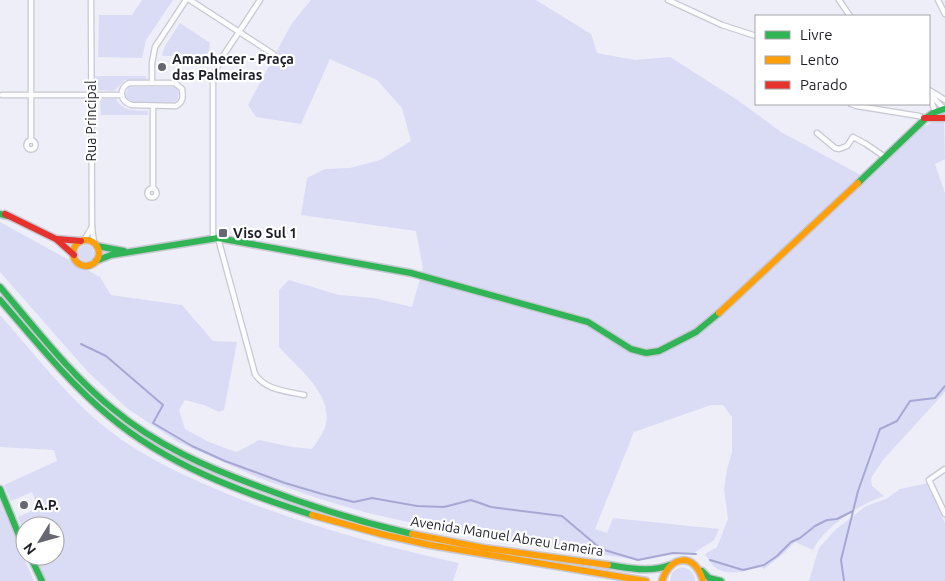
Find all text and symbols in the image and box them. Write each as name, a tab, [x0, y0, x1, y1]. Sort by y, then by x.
legend	[755, 15, 930, 105]
text: Livre	[800, 26, 833, 43]
place label: Amanhecer - Praça das Palmeiras	[172, 51, 294, 83]
text: Lento	[800, 51, 839, 68]
marker: Amanhecer - Praça das Palmeiras	[156, 61, 168, 73]
text: Parado	[800, 76, 847, 93]
street label: Rua Principal	[83, 80, 99, 162]
place label: Viso Sul 1	[233, 225, 297, 241]
marker: Viso Sul 1	[217, 227, 229, 239]
place label: A.P.	[34, 497, 59, 513]
marker: A.P.	[18, 499, 30, 511]
street label: Avenida Manuel Abreu Lameira	[409, 513, 605, 559]
north arrow	[15, 516, 65, 566]
text: N	[20, 540, 39, 558]

